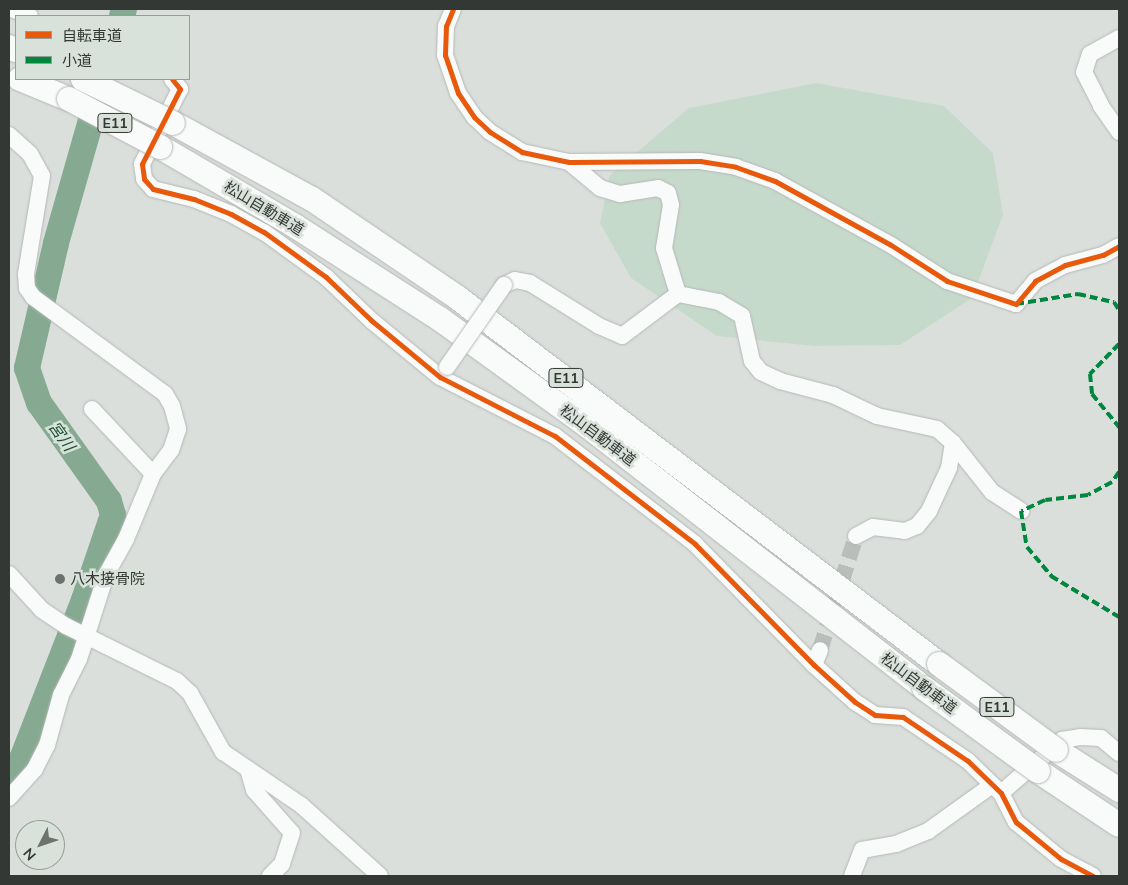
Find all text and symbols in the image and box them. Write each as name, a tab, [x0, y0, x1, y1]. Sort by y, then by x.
legend	[15, 15, 190, 80]
text: 自転車道	[62, 26, 122, 45]
text: 小道	[62, 51, 92, 70]
road number: E11	[96, 112, 134, 134]
street label: 松山自動車道	[221, 177, 307, 239]
road number: E11	[547, 366, 585, 389]
street label: 松山自動車道	[557, 401, 639, 469]
water label: 宮川	[45, 417, 79, 455]
place label: 八木接骨院	[70, 570, 145, 588]
marker: 八木接骨院	[54, 573, 66, 585]
street label: 松山自動車道	[878, 649, 960, 717]
road number: E11	[978, 696, 1016, 719]
north arrow	[15, 820, 65, 870]
text: N	[19, 844, 40, 864]

